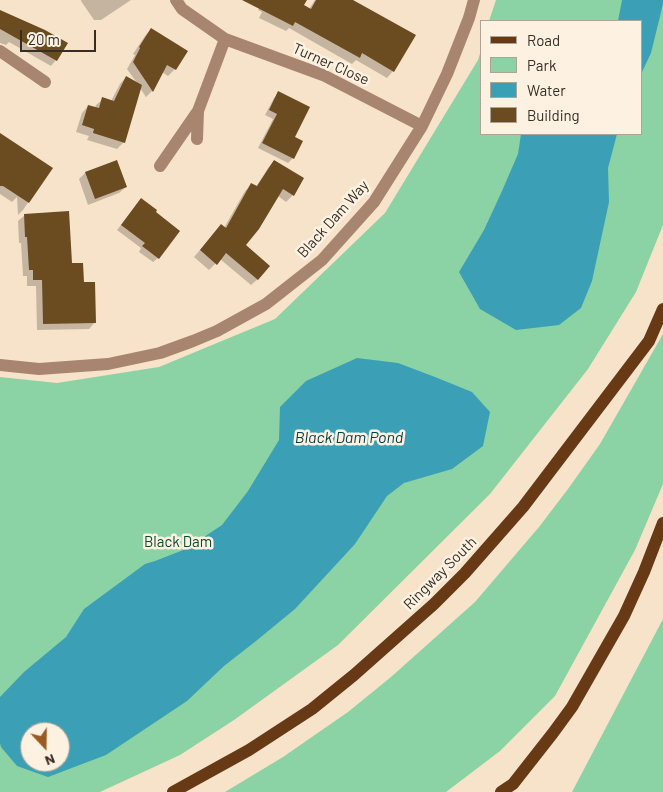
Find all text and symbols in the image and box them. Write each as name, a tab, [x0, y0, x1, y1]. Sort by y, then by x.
scale bar	[22, 20, 99, 52]
legend	[480, 20, 643, 135]
text: 20 m	[28, 30, 60, 48]
text: Road	[527, 31, 560, 49]
street label: Turner Close	[290, 39, 372, 89]
text: Park	[527, 56, 556, 74]
text: Water	[527, 81, 566, 99]
text: Building	[527, 106, 580, 124]
street label: Black Dam Way	[294, 177, 372, 261]
water label: Black Dam Pond	[295, 428, 403, 448]
park label: Black Dam	[144, 533, 212, 551]
street label: Ringway South	[400, 533, 480, 613]
north arrow	[20, 722, 70, 772]
text: N	[43, 751, 58, 770]

